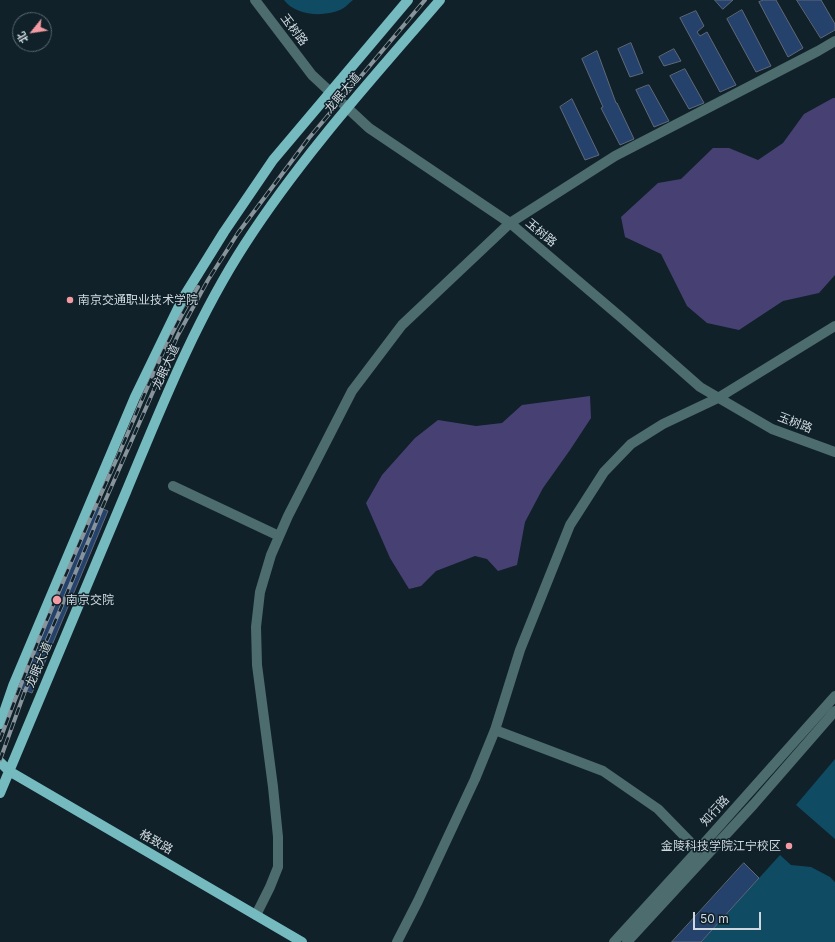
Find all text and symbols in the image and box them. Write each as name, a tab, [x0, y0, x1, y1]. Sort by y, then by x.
street label: 玉树路	[277, 11, 311, 49]
north arrow	[12, 12, 52, 52]
text: 北	[14, 29, 31, 46]
street label: 龙眠大道	[322, 70, 364, 116]
street label: 玉树路	[523, 216, 559, 250]
place label: 南京交通职业技术学院	[78, 293, 198, 307]
marker: 南京交通职业技术学院	[65, 295, 75, 305]
street label: 龙眠大道	[149, 342, 183, 392]
street label: 玉树路	[776, 410, 814, 436]
place label: 南京交院	[66, 593, 114, 607]
marker: 南京交院	[51, 594, 63, 606]
street label: 龙眠大道	[23, 640, 55, 690]
street label: 知行路	[698, 793, 732, 829]
street label: 格致路	[137, 827, 175, 857]
place label: 金陵科技学院江宁校区	[661, 839, 781, 853]
marker: 金陵科技学院江宁校区	[784, 841, 794, 851]
scale bar	[695, 904, 763, 930]
text: 50 m	[700, 911, 729, 926]

